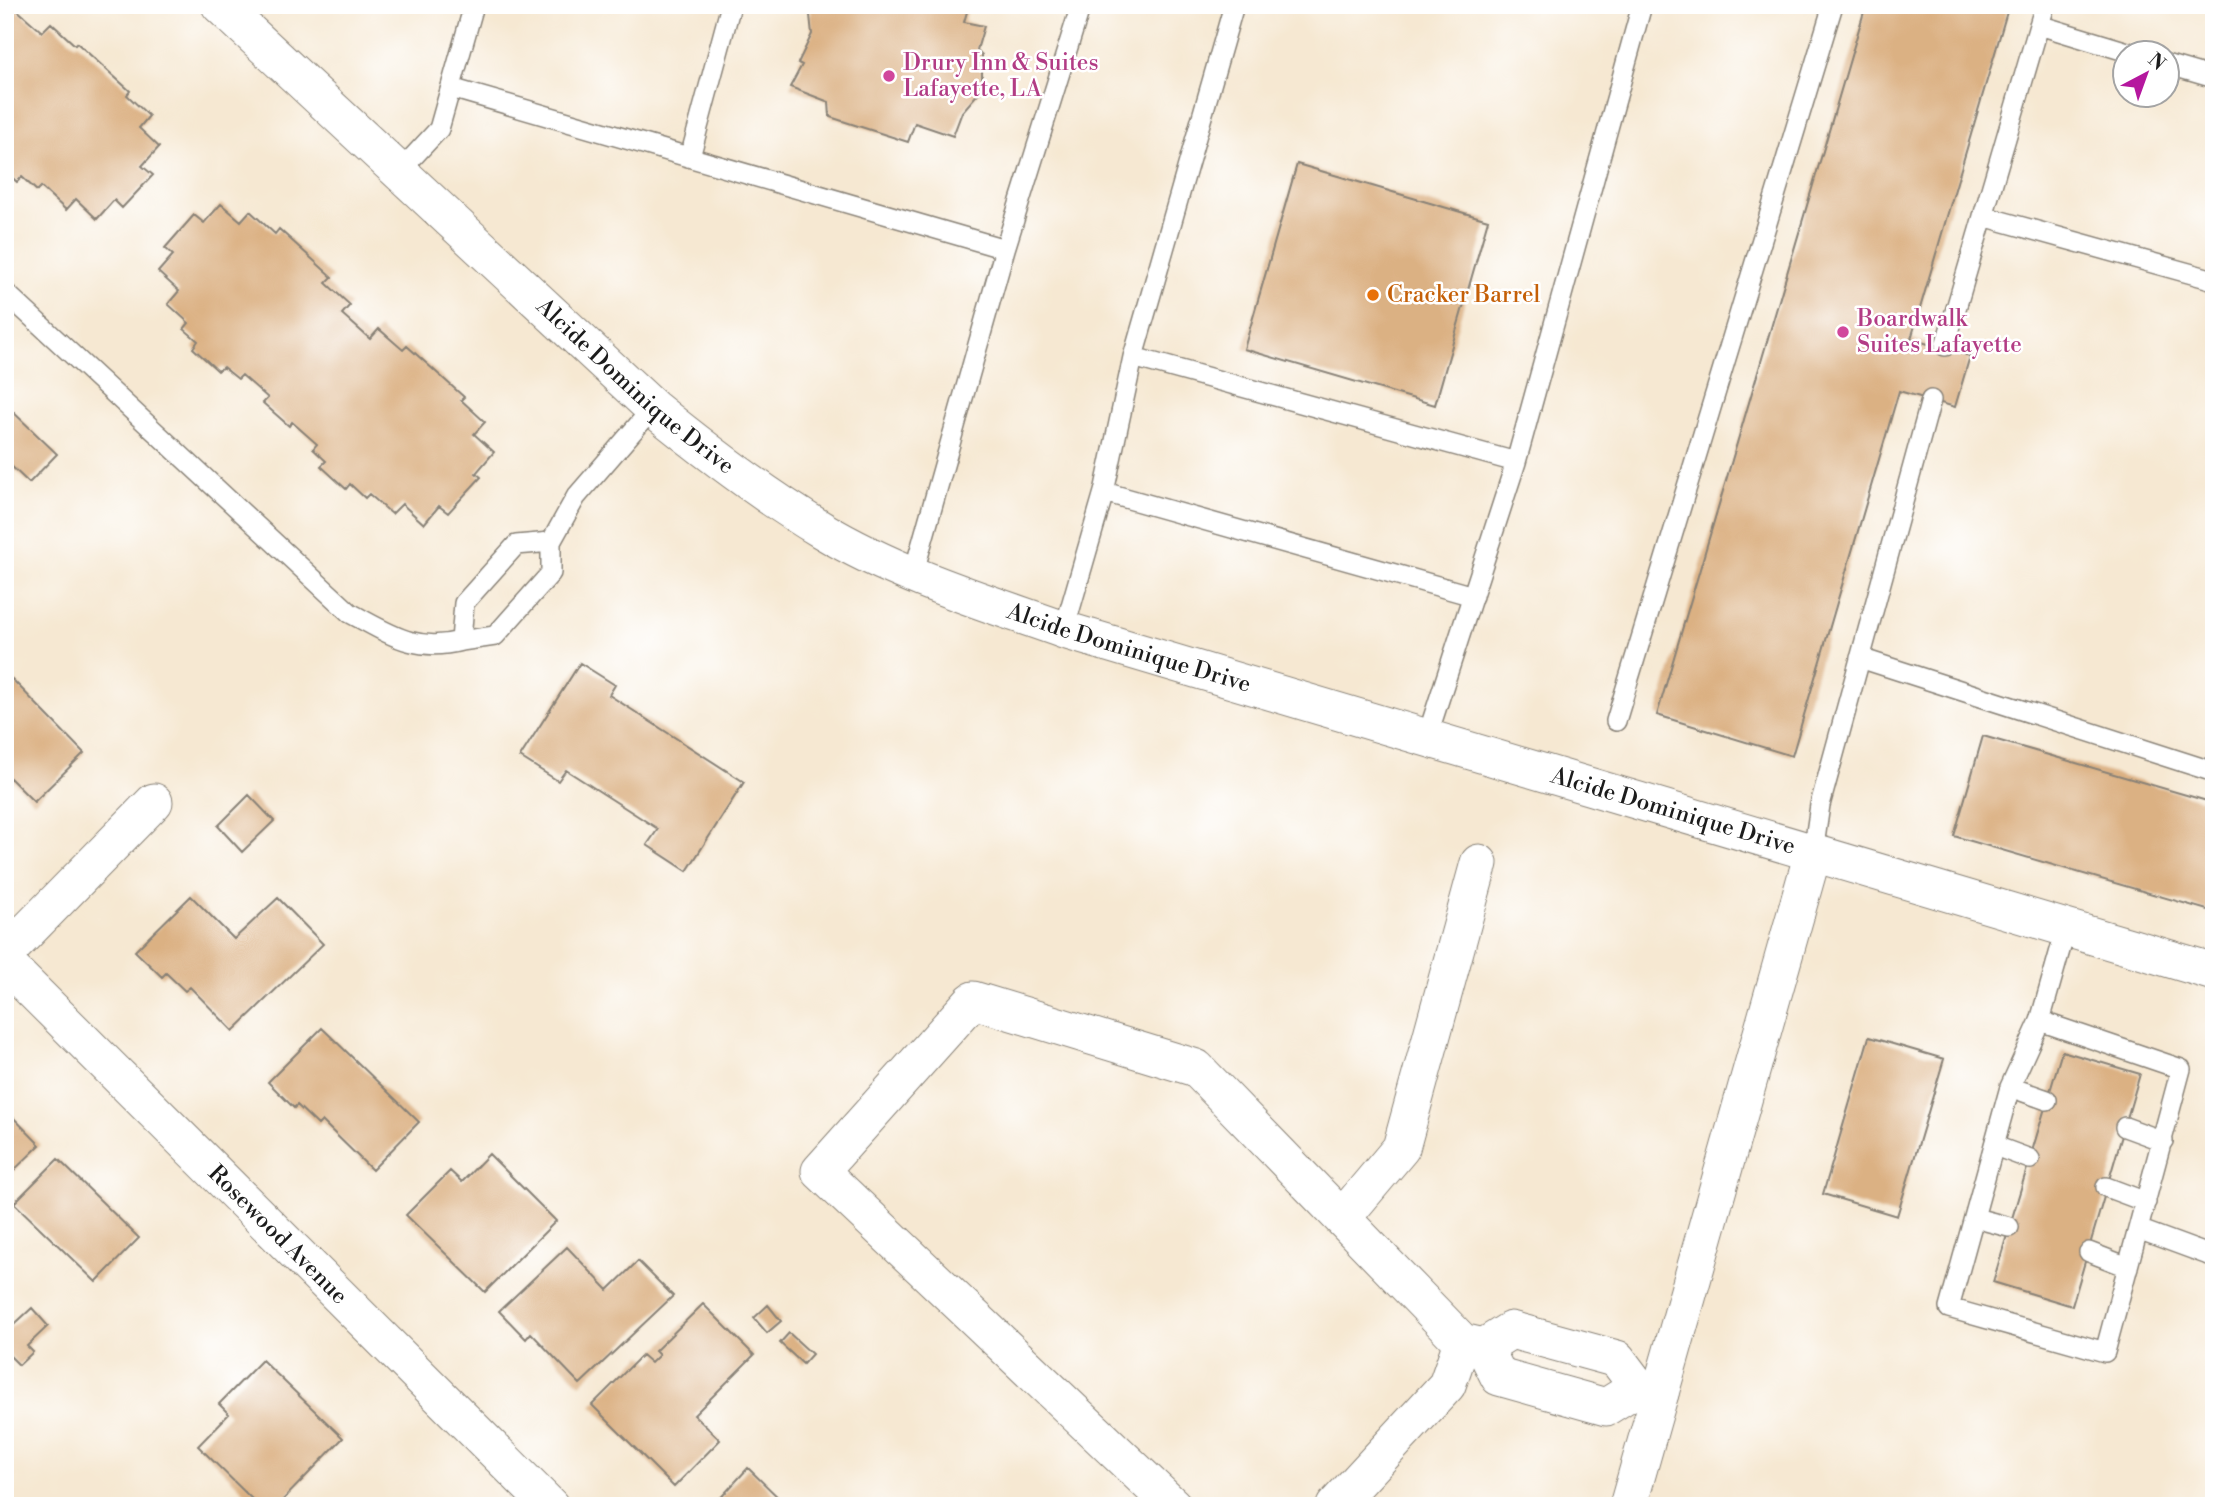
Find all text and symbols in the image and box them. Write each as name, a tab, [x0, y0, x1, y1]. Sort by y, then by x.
north arrow	[2110, 38, 2180, 108]
text: N	[2143, 48, 2170, 76]
place label: Drury Inn & Suites Lafayette, LA	[903, 49, 1099, 103]
marker: Drury Inn & Suites Lafayette, LA	[881, 68, 897, 84]
place label: Cracker Barrel	[1387, 281, 1541, 309]
marker: Cracker Barrel	[1365, 287, 1381, 303]
street label: Alcide Dominique Drive	[530, 292, 740, 480]
place label: Boardwalk Suites Lafayette	[1856, 305, 2022, 359]
marker: Boardwalk Suites Lafayette	[1835, 324, 1851, 340]
street label: Alcide Dominique Drive	[1003, 597, 1254, 699]
street label: Alcide Dominique Drive	[1547, 761, 1799, 861]
street label: Rosewood Avenue	[202, 1159, 353, 1310]

